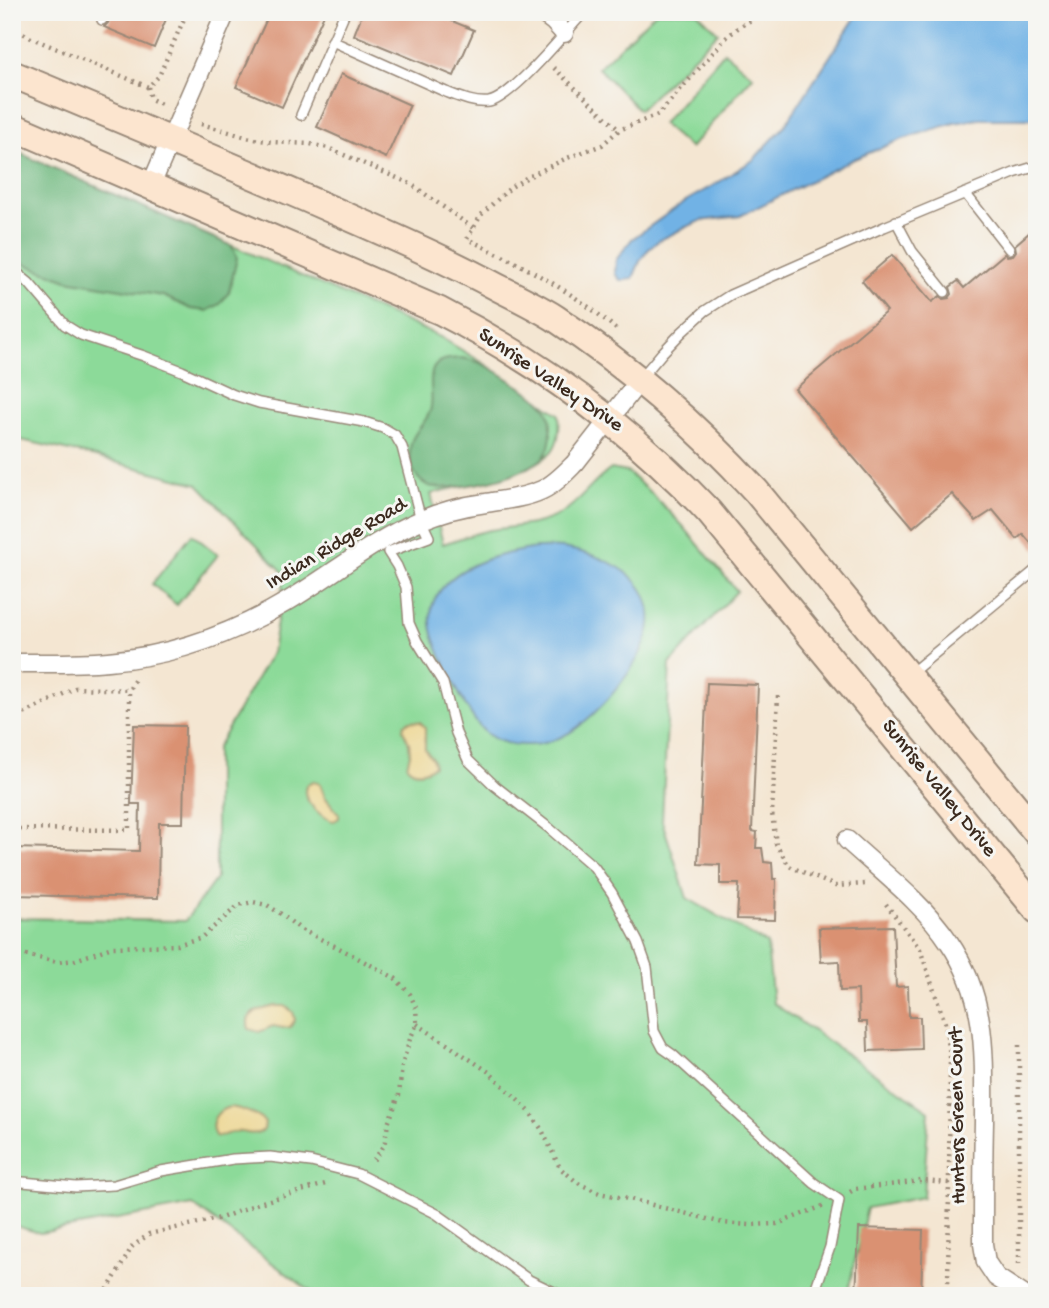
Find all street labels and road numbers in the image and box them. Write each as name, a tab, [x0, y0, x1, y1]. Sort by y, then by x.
street label: Sunrise Valley Drive	[473, 323, 628, 439]
street label: Indian Ridge Road	[262, 492, 413, 597]
street label: Sunrise Valley Drive	[875, 715, 1002, 864]
street label: Hunters Green Court	[945, 1025, 973, 1205]

